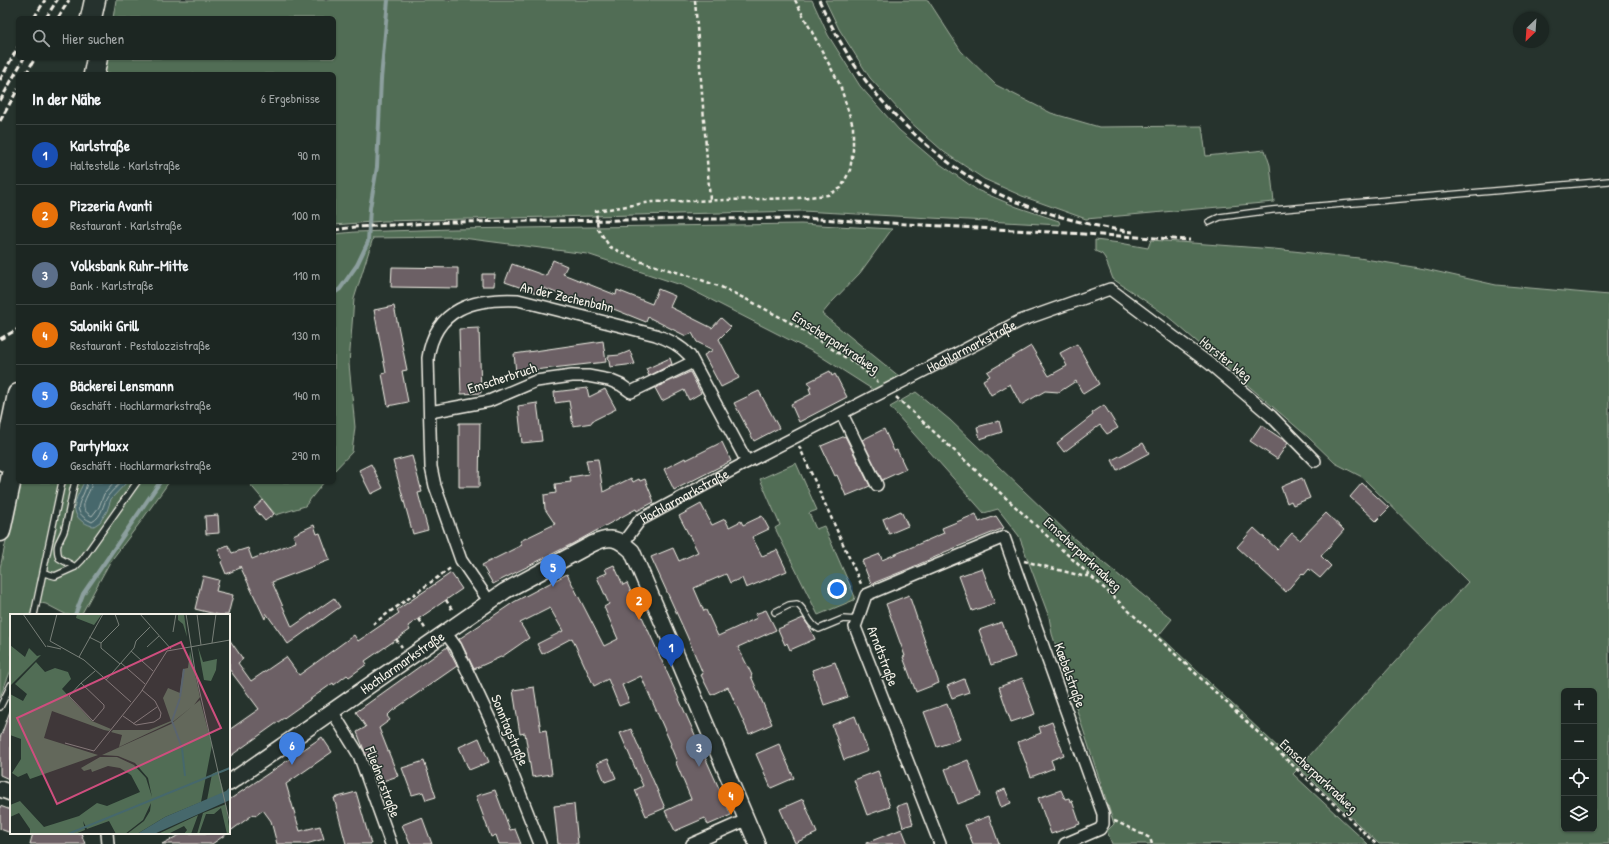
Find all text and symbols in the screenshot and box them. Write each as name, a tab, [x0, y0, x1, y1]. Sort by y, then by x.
north arrow	[1513, 12, 1549, 48]
search box	[16, 16, 336, 60]
icon: search	[30, 27, 52, 49]
text: Hier suchen	[62, 28, 124, 49]
text: In der Nähe	[32, 87, 101, 110]
text: 6 Ergebnisse	[261, 89, 320, 107]
text: Karlstraße	[70, 135, 130, 156]
text: 1	[43, 146, 47, 164]
text: 90 m	[298, 146, 320, 164]
text: Haltestelle · Karlstraße	[70, 156, 180, 174]
text: Pizzeria Avanti	[70, 195, 152, 216]
text: 2	[42, 206, 48, 224]
text: 100 m	[292, 206, 320, 224]
text: Restaurant · Karlstraße	[70, 216, 182, 234]
text: Volksbank Ruhr-Mitte	[70, 255, 189, 276]
text: 3	[42, 266, 48, 284]
text: 110 m	[293, 266, 320, 284]
text: Bank · Karlstraße	[70, 276, 154, 294]
street label: An der Zechenbahn	[519, 277, 616, 316]
street label: Emscherparkradweg	[788, 306, 884, 378]
street label: Hochlarmarkstraße	[923, 314, 1020, 377]
text: Saloniki Grill	[70, 315, 139, 336]
text: 4	[43, 326, 47, 344]
text: 130 m	[292, 326, 320, 344]
street label: Horster Weg	[1195, 332, 1257, 386]
text: Restaurant · Pestalozzistraße	[70, 336, 210, 354]
street label: Emscherbruch	[465, 357, 539, 398]
text: Bäckerei Lensmann	[70, 375, 174, 396]
text: 5	[42, 386, 48, 404]
text: 140 m	[293, 386, 320, 404]
text: Geschäft · Hochlarmarkstraße	[70, 396, 211, 414]
text: PartyMaxx	[70, 435, 129, 456]
text: 6	[42, 446, 48, 464]
text: 290 m	[291, 446, 320, 464]
text: Geschäft · Hochlarmarkstraße	[70, 456, 211, 474]
street label: Hochlarmarkstraße	[636, 464, 732, 527]
street label: Emscherparkradweg	[1039, 512, 1127, 596]
pin: 5	[540, 554, 566, 587]
your location	[827, 579, 847, 599]
pin: 2	[626, 587, 652, 620]
inset map	[10, 614, 230, 834]
street label: Arndtstraße	[862, 623, 904, 689]
street label: Hochlarmarkstraße	[356, 626, 448, 698]
pin: 1	[658, 634, 684, 667]
street label: Kaebelstraße	[1049, 640, 1091, 711]
map controls	[1561, 688, 1597, 832]
button: +	[1561, 688, 1597, 724]
street label: Sonntagstraße	[486, 691, 534, 769]
button: −	[1561, 724, 1597, 760]
pin: 6	[279, 732, 305, 765]
pin: 3	[686, 734, 712, 767]
street label: Emscherparkradweg	[1275, 734, 1363, 818]
street label: Fliednerstraße	[360, 743, 406, 821]
button: locate	[1561, 760, 1597, 796]
pin: 4	[718, 782, 744, 815]
button: layers	[1561, 796, 1597, 832]

